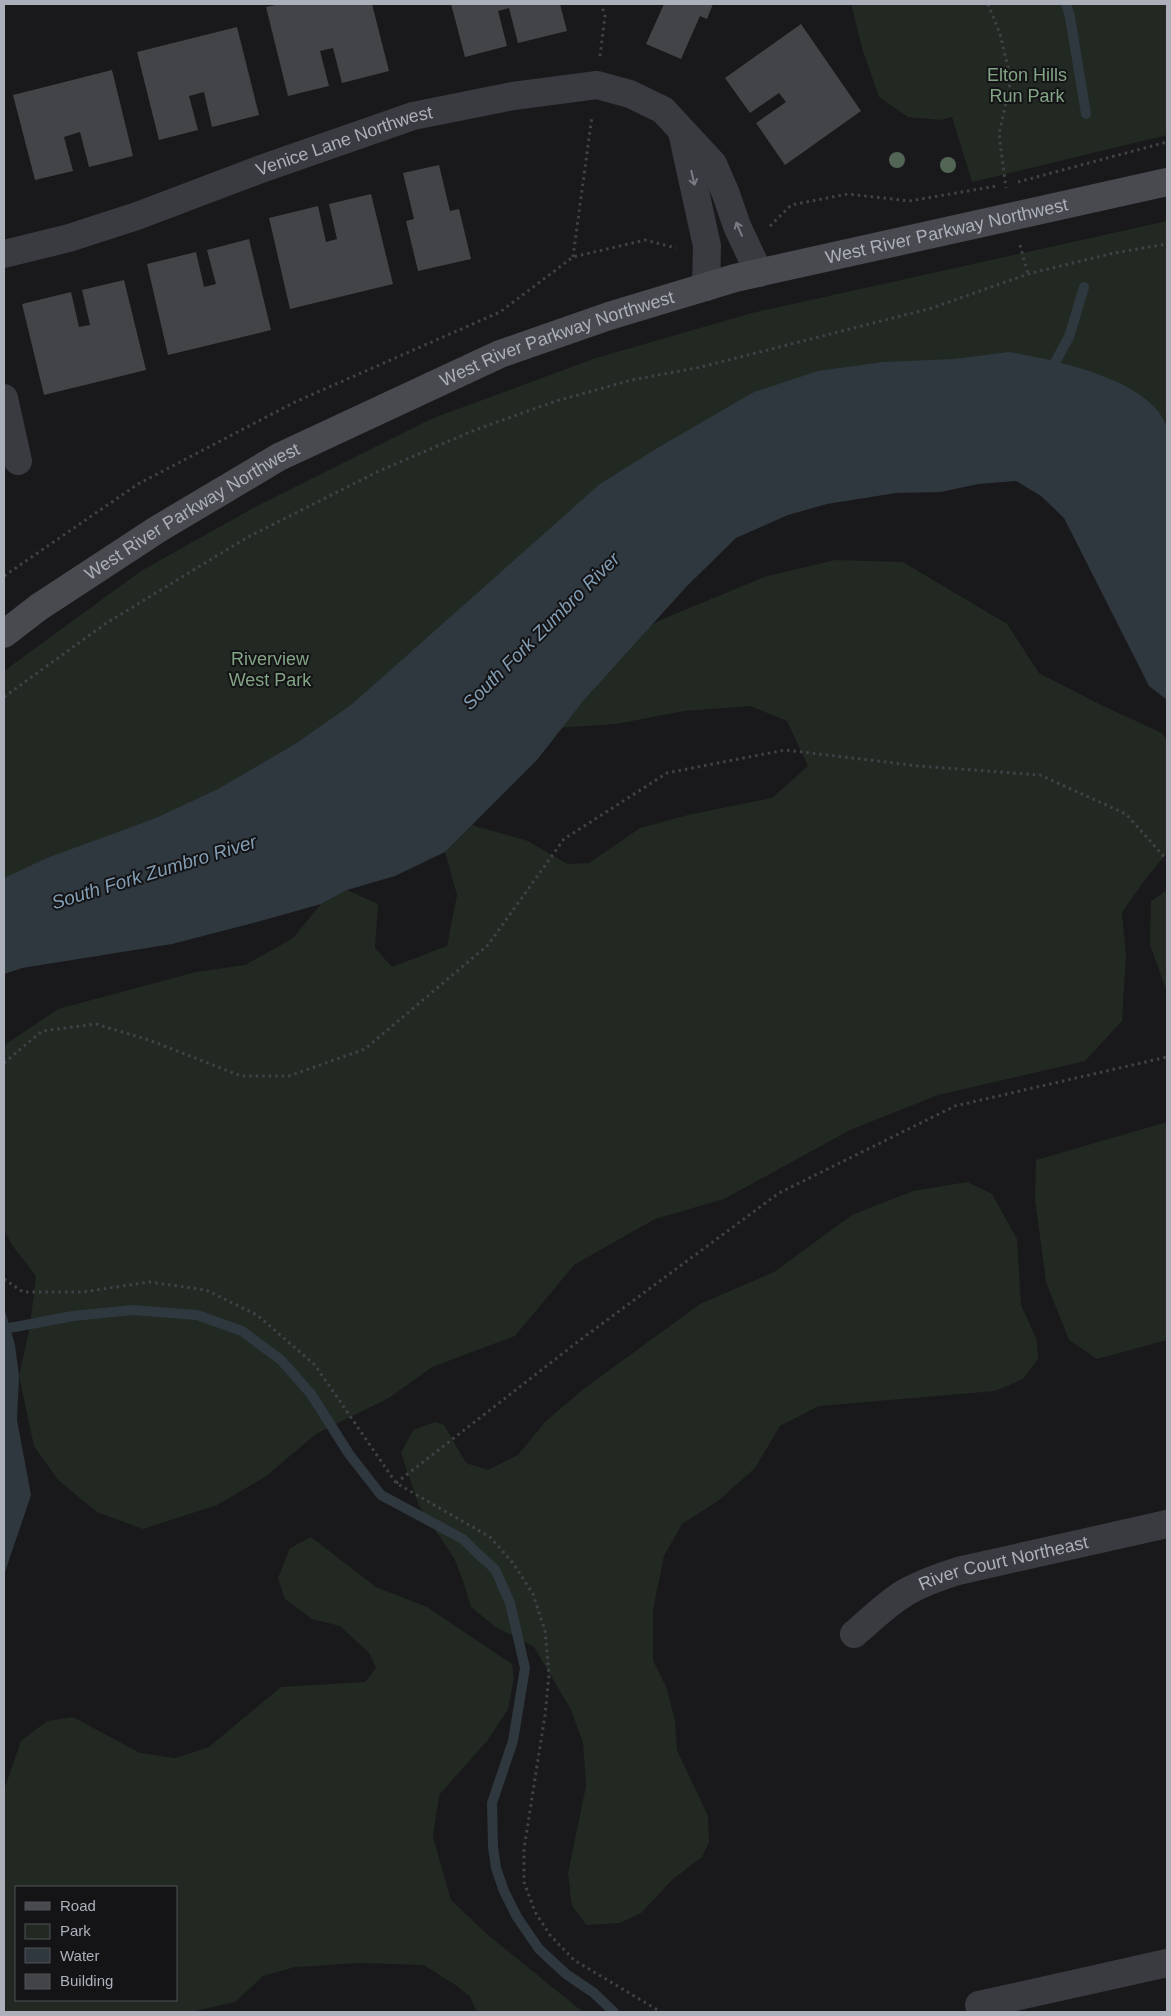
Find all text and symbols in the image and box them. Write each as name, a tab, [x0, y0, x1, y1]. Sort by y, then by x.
park label: Elton Hills Run Park	[987, 65, 1067, 106]
street label: Venice Lane Northwest	[253, 102, 434, 180]
one-way arrow	[689, 169, 698, 185]
street label: West River Parkway Northwest	[824, 194, 1070, 268]
one-way arrow	[733, 221, 742, 236]
street label: West River Parkway Northwest	[437, 287, 676, 391]
street label: West River Parkway Northwest	[81, 439, 303, 584]
water label: South Fork Zumbro River	[458, 548, 624, 714]
park label: Riverview West Park	[229, 649, 312, 690]
water label: South Fork Zumbro River	[49, 831, 260, 913]
street label: River Court Northeast	[915, 1532, 1090, 1594]
legend	[15, 1886, 178, 2001]
text: Road	[60, 1897, 96, 1914]
text: Park	[60, 1922, 91, 1939]
text: Water	[60, 1947, 99, 1964]
text: Building	[60, 1972, 113, 1989]

